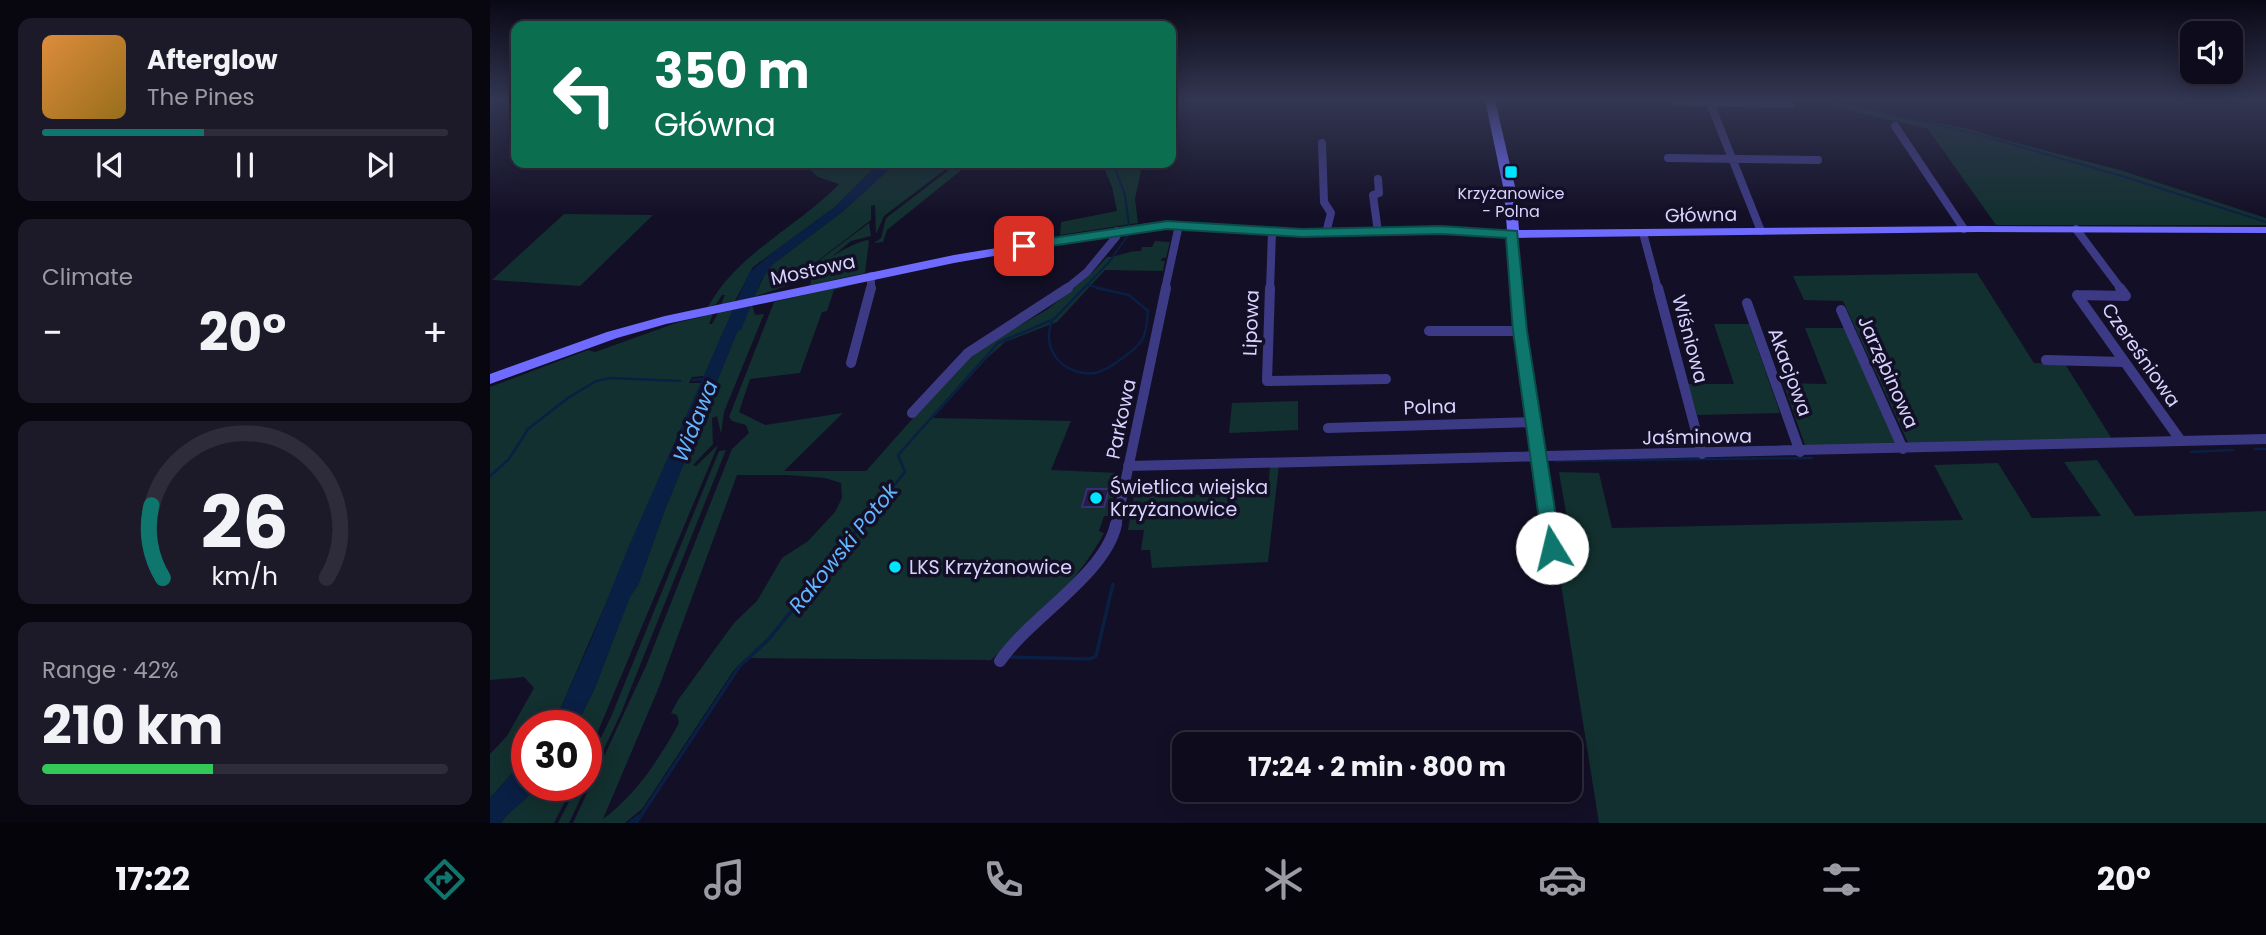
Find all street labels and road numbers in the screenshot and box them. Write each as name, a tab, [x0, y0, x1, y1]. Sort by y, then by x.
street label: Główna	[1665, 201, 1737, 229]
street label: Mostowa	[768, 248, 858, 292]
street label: Lipowa	[1236, 289, 1266, 357]
street label: Wiśniowa	[1665, 292, 1715, 386]
street label: Czereśniowa	[2095, 298, 2187, 412]
street label: Jarzębinowa	[1851, 311, 1925, 433]
street label: Akacjowa	[1762, 324, 1818, 420]
street label: Parkowa	[1099, 376, 1143, 462]
street label: Polna	[1403, 393, 1457, 421]
street label: Jaśminowa	[1642, 423, 1752, 451]

